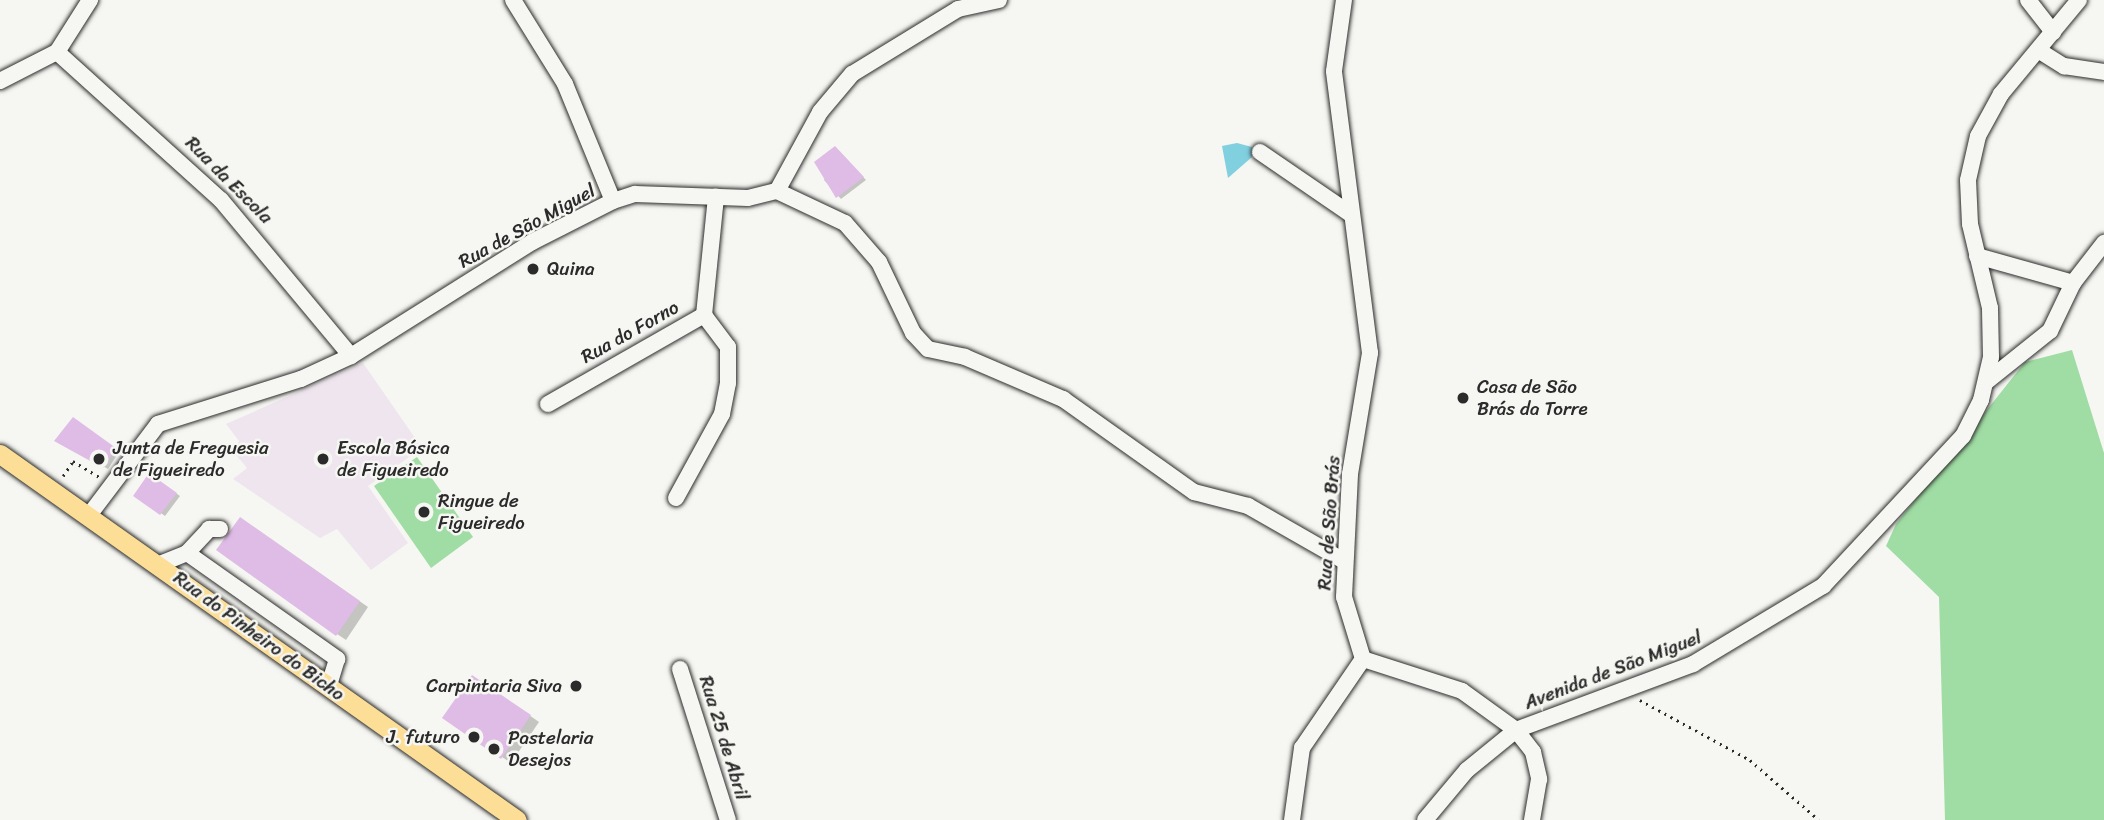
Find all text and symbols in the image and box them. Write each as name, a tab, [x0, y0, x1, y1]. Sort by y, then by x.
street label: Rua da Escola	[181, 132, 277, 228]
street label: Rua de São Miguel	[455, 179, 599, 273]
place label: Quina	[547, 258, 595, 280]
marker: Quina	[525, 261, 541, 277]
street label: Rua do Forno	[577, 296, 683, 368]
place label: Casa de São Brás da Torre	[1477, 376, 1588, 420]
marker: Casa de São Brás da Torre	[1455, 390, 1471, 406]
place label: Junta de Freguesia de Figueiredo	[113, 437, 269, 481]
place label: Escola Básica de Figueiredo	[337, 437, 450, 481]
marker: Junta de Freguesia de Figueiredo	[91, 451, 107, 467]
marker: Escola Básica de Figueiredo	[315, 451, 331, 467]
street label: Rua de São Brás	[1313, 455, 1345, 591]
place label: Ringue de Figueiredo	[438, 490, 525, 534]
marker: Ringue de Figueiredo	[416, 504, 432, 520]
street label: Rua do Pinheiro do Bicho	[169, 566, 349, 706]
street label: Avenida de São Miguel	[1522, 626, 1704, 714]
street label: Rua 25 de Abril	[694, 673, 754, 803]
place label: Carpintaria Siva	[426, 675, 562, 697]
marker: Carpintaria Siva	[568, 678, 584, 694]
place label: J. futuro	[386, 726, 460, 748]
place label: Pastelaria Desejos	[508, 727, 593, 771]
marker: J. futuro	[466, 729, 482, 745]
marker: Pastelaria Desejos	[486, 741, 502, 757]

